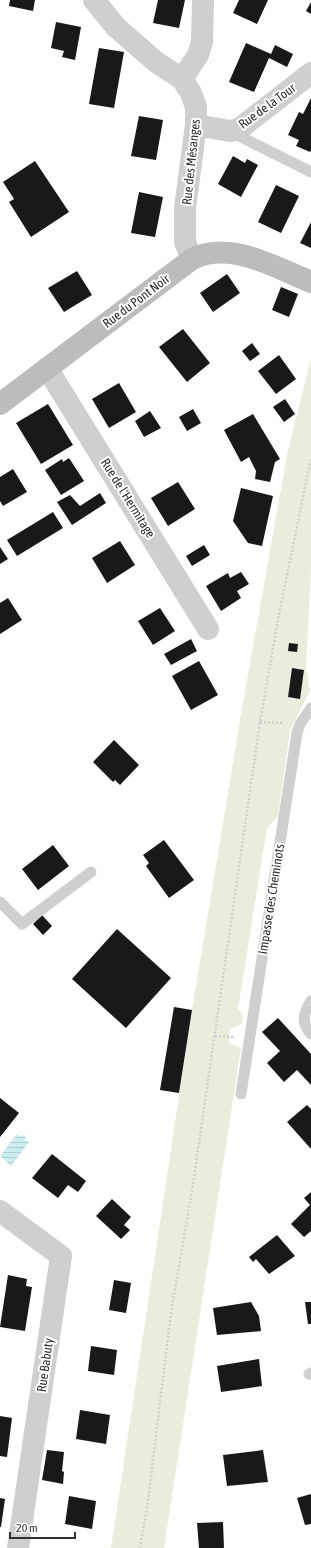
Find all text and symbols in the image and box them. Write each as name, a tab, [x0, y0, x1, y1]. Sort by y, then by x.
street label: Rue de la Tour	[236, 80, 299, 132]
street label: Rue des Mésanges	[179, 118, 203, 206]
street label: Rue du Pont Noir	[100, 271, 172, 331]
street label: Rue de l'Hermitage	[98, 456, 158, 540]
street label: Impasse des Cheminots	[255, 842, 287, 955]
street label: Rue Babuty	[34, 1336, 56, 1393]
scale bar	[10, 1514, 75, 1540]
text: 20 m	[16, 1521, 38, 1535]

